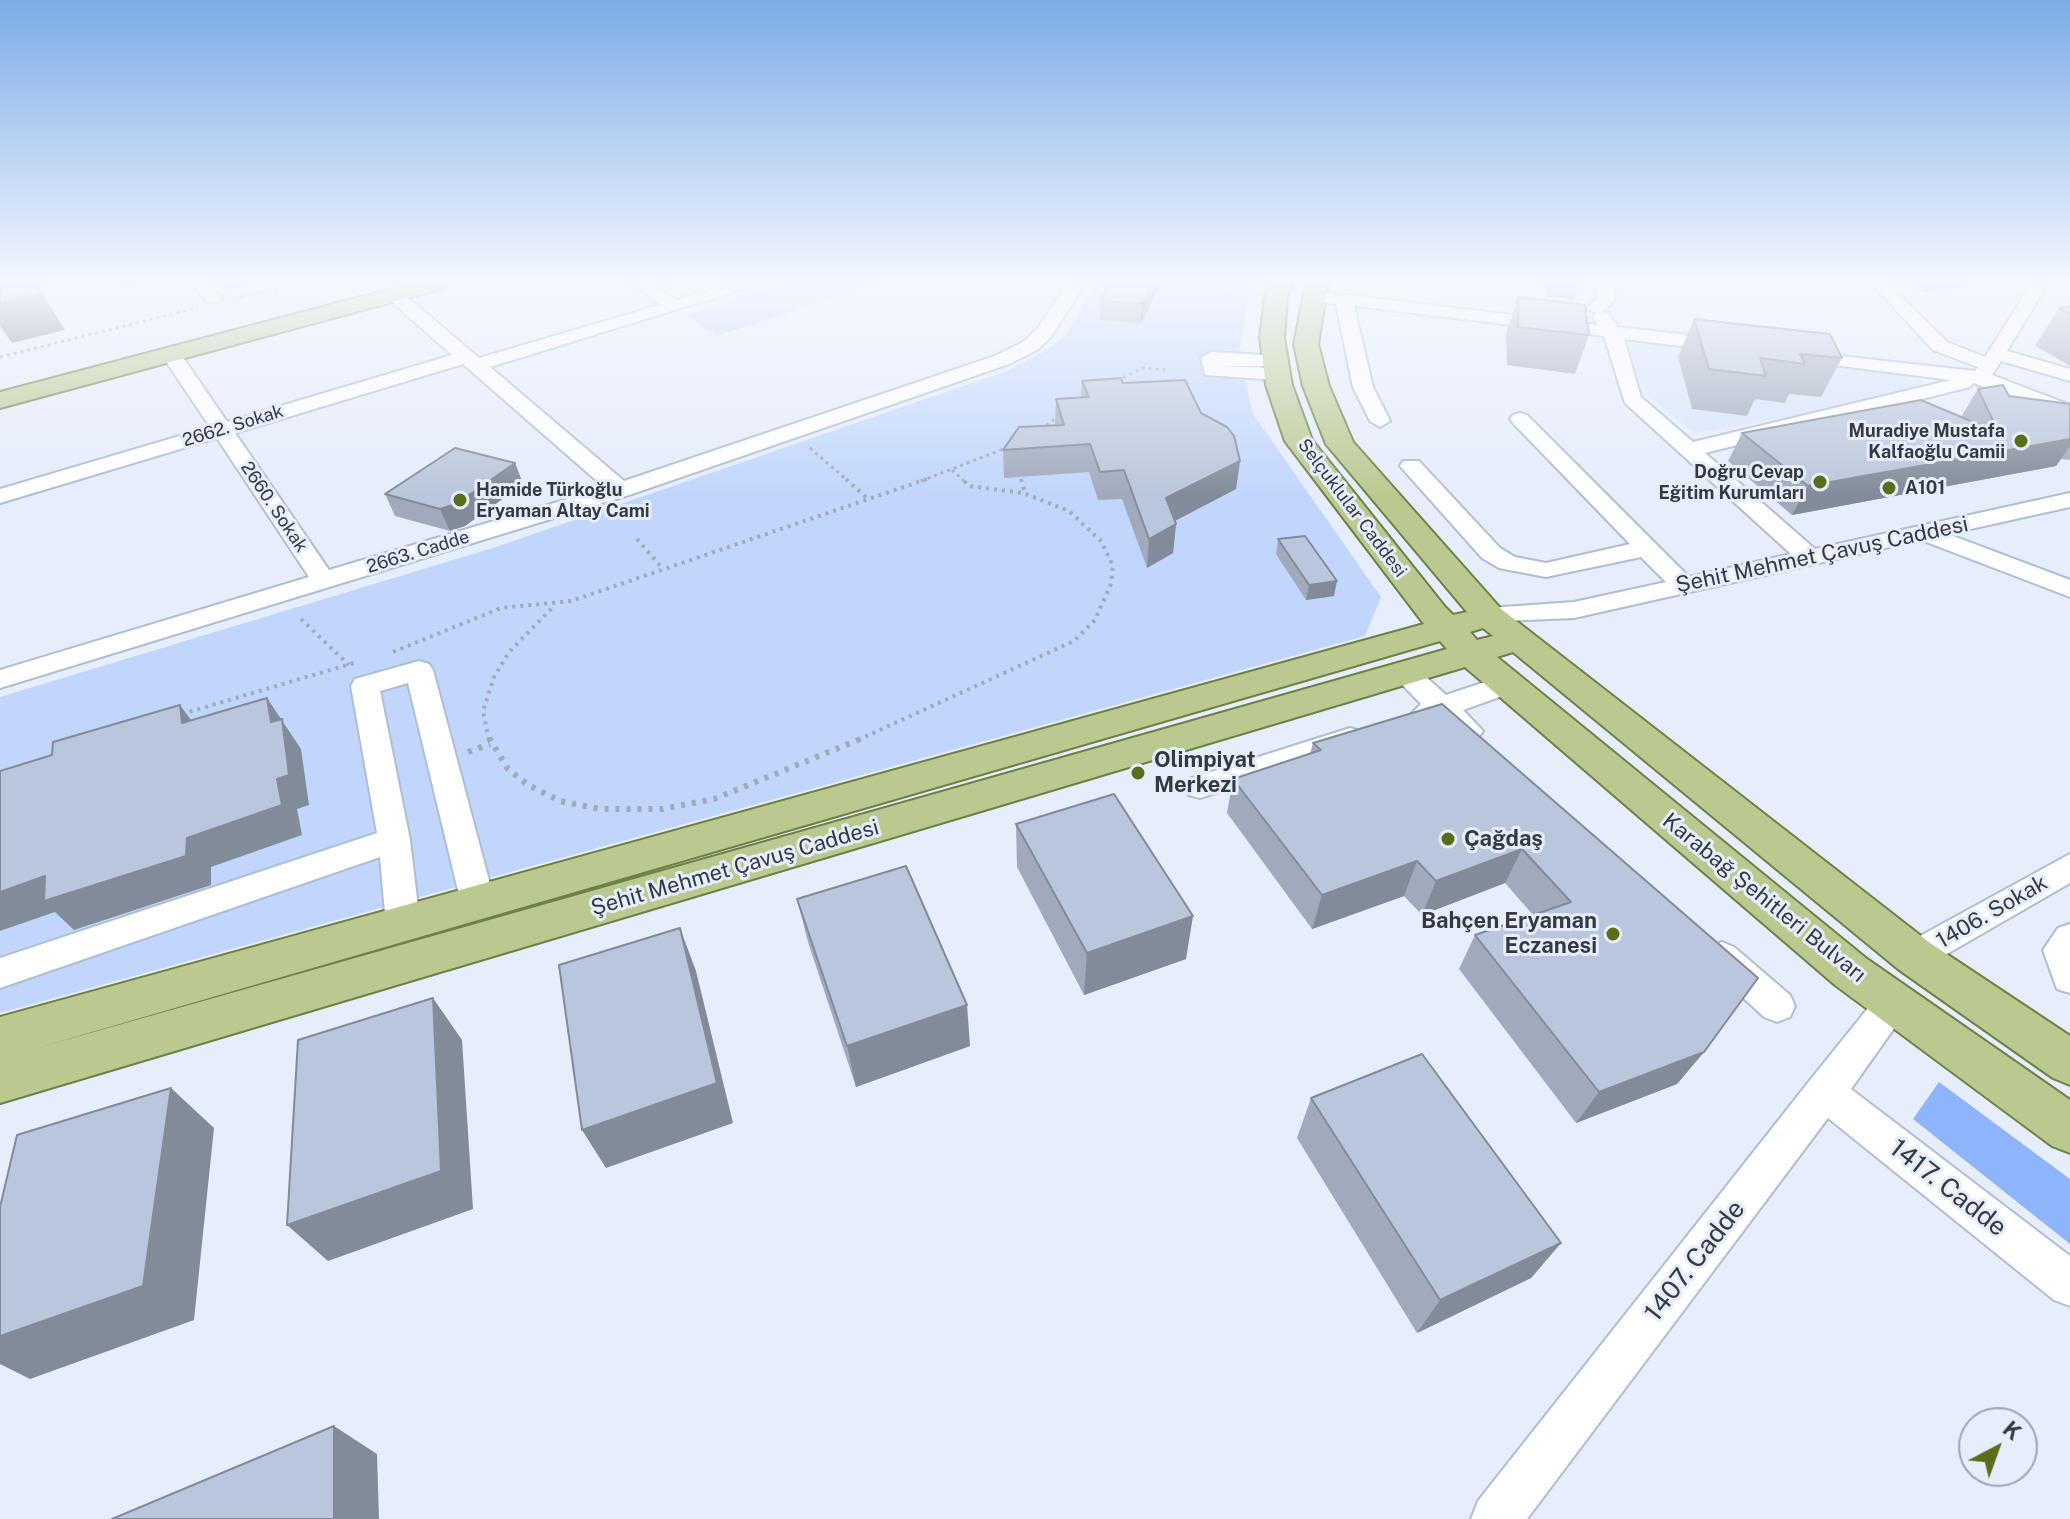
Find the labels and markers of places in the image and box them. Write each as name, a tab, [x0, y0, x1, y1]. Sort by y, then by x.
place label: Muradiye Mustafa Kalfaoğlu Camii	[1848, 420, 2005, 462]
marker: Muradiye Mustafa Kalfaoğlu Camii	[2012, 432, 2030, 450]
place label: Doğru Cevap Eğitim Kurumları	[1659, 461, 1804, 504]
marker: Doğru Cevap Eğitim Kurumları	[1811, 473, 1829, 491]
place label: A101	[1905, 477, 1945, 499]
place label: Hamide Türkoğlu Eryaman Altay Cami	[476, 479, 650, 522]
marker: A101	[1880, 479, 1898, 497]
marker: Hamide Türkoğlu Eryaman Altay Cami	[451, 491, 469, 509]
place label: Olimpiyat Merkezi	[1154, 747, 1256, 798]
marker: Olimpiyat Merkezi	[1129, 764, 1147, 782]
place label: Çağdaş	[1464, 826, 1543, 852]
marker: Çağdaş	[1439, 830, 1457, 848]
place label: Bahçen Eryaman Eczanesi	[1421, 908, 1597, 960]
marker: Bahçen Eryaman Eczanesi	[1604, 925, 1622, 943]

